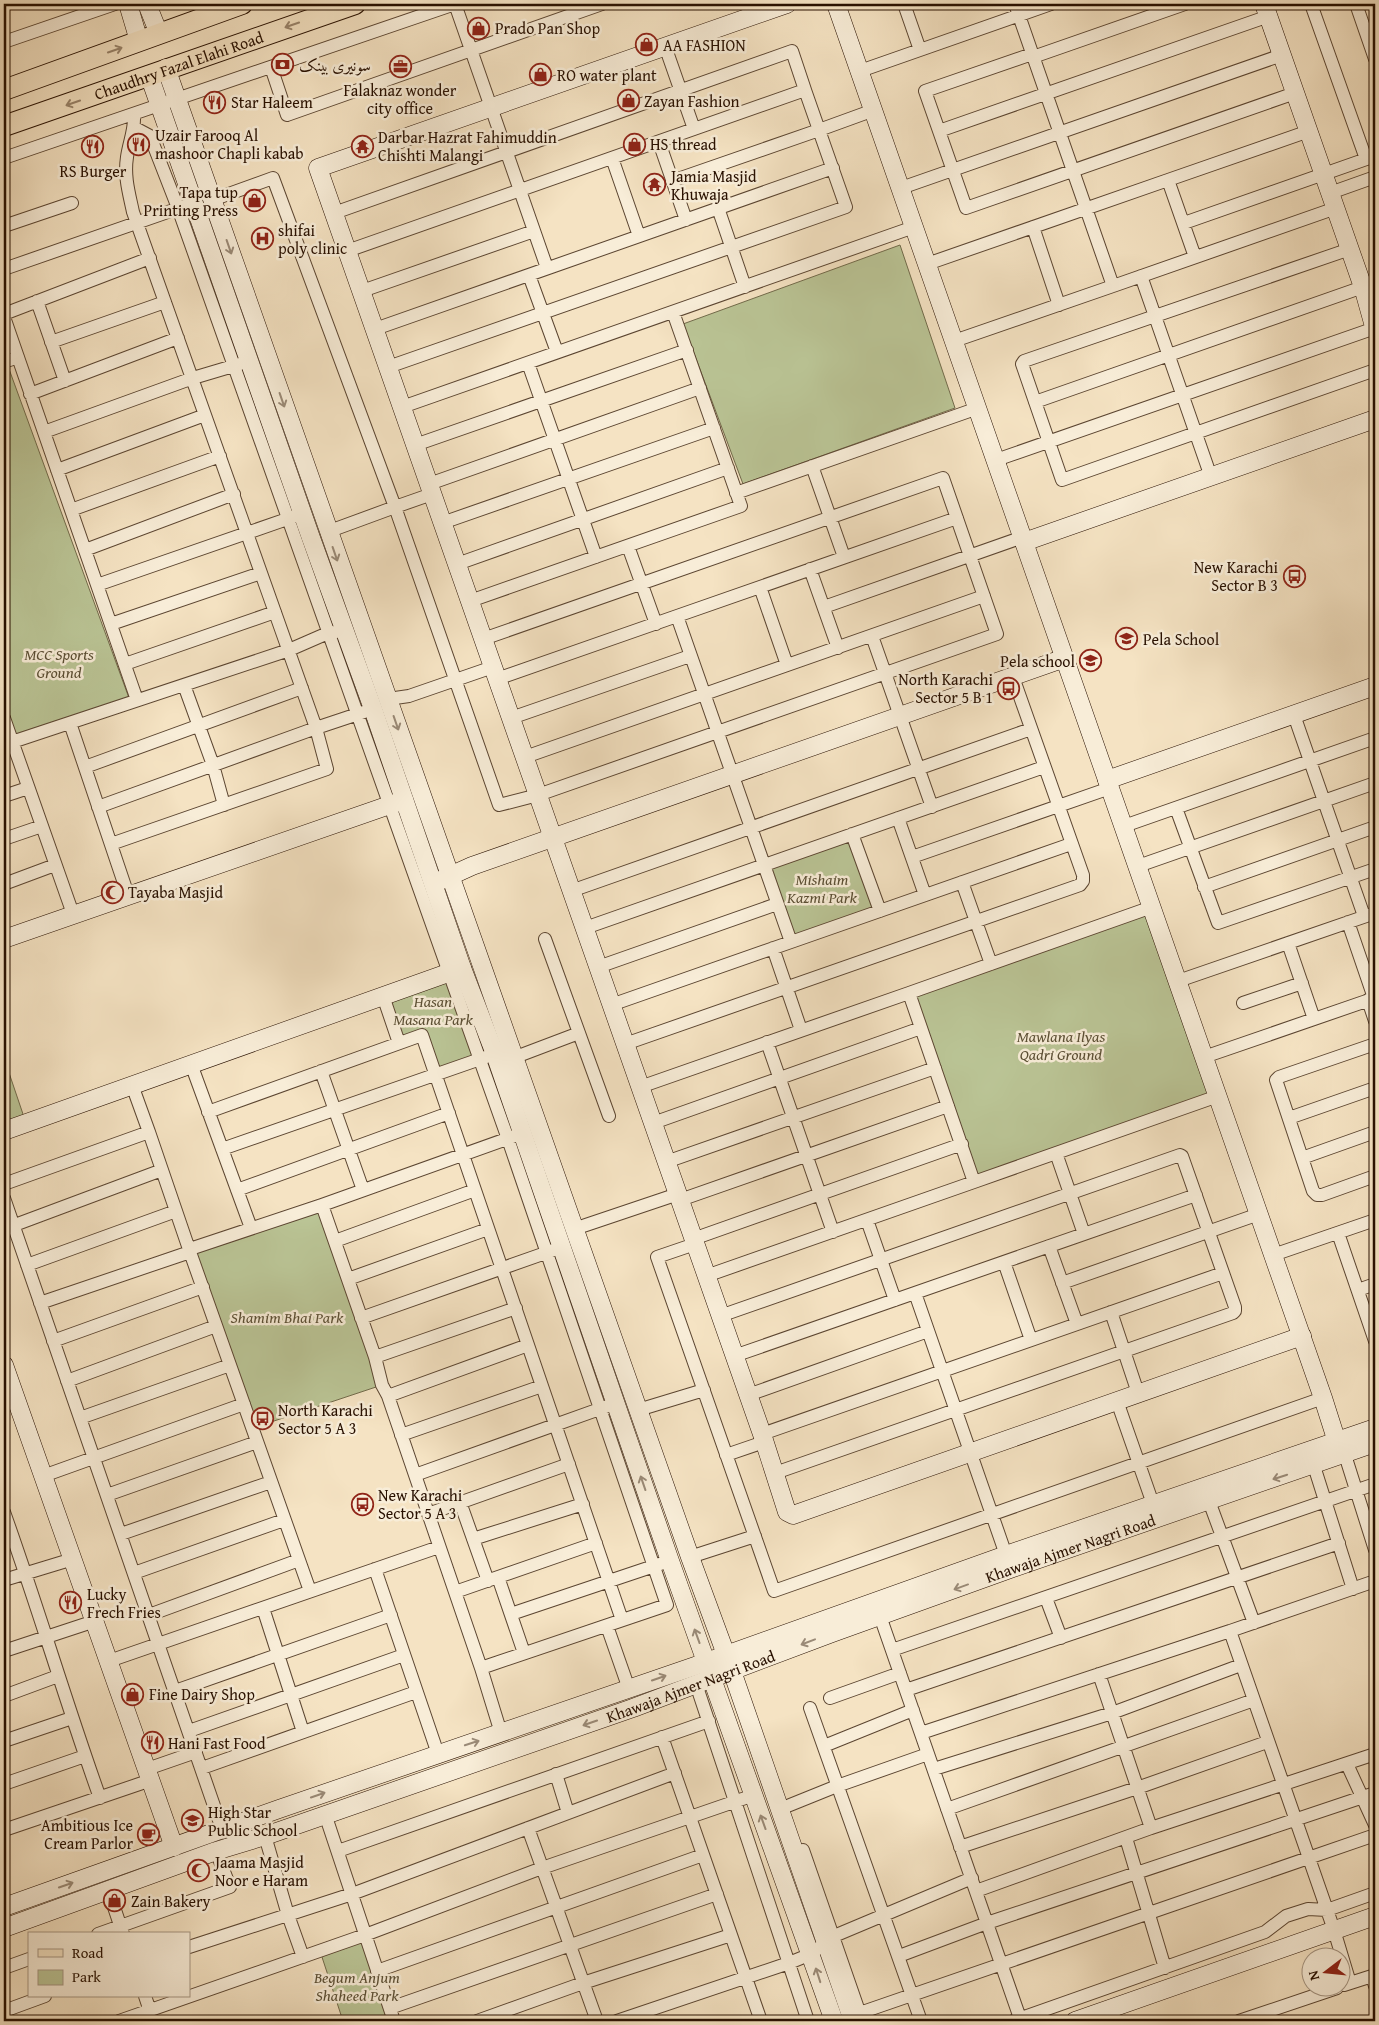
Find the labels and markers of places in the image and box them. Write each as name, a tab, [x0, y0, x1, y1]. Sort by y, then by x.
shop icon: Prado Pan Shop	[467, 16, 491, 40]
place label: Prado Pan Shop	[495, 16, 600, 40]
shop icon: AA FASHION	[635, 33, 659, 57]
place label: AA FASHION	[663, 33, 746, 57]
bank icon: سونیری بینک	[271, 53, 295, 77]
place label: سونیری بینک	[299, 53, 371, 77]
office icon: Falaknaz wonder city office	[388, 54, 412, 78]
shop icon: RO water plant	[529, 63, 553, 87]
place label: RO water plant	[557, 63, 657, 87]
place label: Falaknaz wonder city office	[344, 78, 457, 120]
shop icon: Zayan Fashion	[616, 89, 640, 113]
place label: Zayan Fashion	[644, 89, 740, 113]
restaurant icon: Star Haleem	[203, 90, 227, 114]
place label: Star Haleem	[231, 90, 313, 114]
place label: Uzair Farooq Al mashoor Chapli kabab	[155, 123, 304, 165]
place label: Darbar Hazrat Fahimuddin Chishti Malangi	[378, 125, 557, 167]
restaurant icon: Uzair Farooq Al mashoor Chapli kabab	[127, 132, 151, 156]
shop icon: HS thread	[622, 132, 646, 156]
place label: HS thread	[650, 132, 717, 156]
temple icon: Darbar Hazrat Fahimuddin Chishti Malangi	[350, 134, 374, 158]
restaurant icon: RS Burger	[81, 135, 105, 159]
place label: RS Burger	[60, 159, 127, 183]
place label: Jamia Masjid Khuwaja	[669, 164, 757, 206]
temple icon: Jamia Masjid Khuwaja	[643, 173, 667, 197]
place label: Tapa tup Printing Press	[144, 180, 238, 222]
shop icon: Tapa tup Printing Press	[242, 189, 266, 213]
place label: shifai poly clinic	[278, 218, 347, 260]
hospital icon: shifai poly clinic	[250, 227, 274, 251]
place label: New Karachi Sector B 3	[1194, 555, 1279, 597]
bus stop icon: New Karachi Sector B 3	[1282, 564, 1306, 588]
school or university icon: Pela School	[1115, 627, 1139, 651]
place label: Pela School	[1143, 627, 1220, 651]
place label: Pela school	[1000, 649, 1076, 673]
school or university icon: Pela school	[1079, 649, 1103, 673]
place label: North Karachi Sector 5 B 1	[898, 667, 994, 709]
bus stop icon: North Karachi Sector 5 B 1	[997, 676, 1021, 700]
mosque icon: Tayaba Masjid	[100, 880, 124, 904]
place label: Tayaba Masjid	[128, 880, 223, 904]
place label: North Karachi Sector 5 A 3	[278, 1398, 373, 1440]
bus stop icon: North Karachi Sector 5 A 3	[250, 1407, 274, 1431]
place label: New Karachi Sector 5 A 3	[378, 1483, 463, 1525]
bus stop icon: New Karachi Sector 5 A 3	[350, 1492, 374, 1516]
place label: Lucky Frech Fries	[87, 1582, 161, 1624]
restaurant icon: Lucky Frech Fries	[59, 1591, 83, 1615]
shop icon: Fine Dairy Shop	[121, 1682, 145, 1706]
place label: Fine Dairy Shop	[149, 1682, 255, 1706]
restaurant icon: Hani Fast Food	[140, 1731, 164, 1755]
place label: Hani Fast Food	[168, 1731, 266, 1755]
place label: High Star Public School	[208, 1800, 298, 1842]
school or university icon: High Star Public School	[180, 1809, 204, 1833]
place label: Ambitious Ice Cream Parlor	[41, 1813, 133, 1855]
cafe icon: Ambitious Ice Cream Parlor	[137, 1822, 161, 1846]
place label: Jaama Masjid Noor e Haram	[213, 1850, 308, 1892]
mosque icon: Jaama Masjid Noor e Haram	[187, 1859, 211, 1883]
shop icon: Zain Bakery	[103, 1889, 127, 1913]
place label: Zain Bakery	[131, 1889, 211, 1913]

